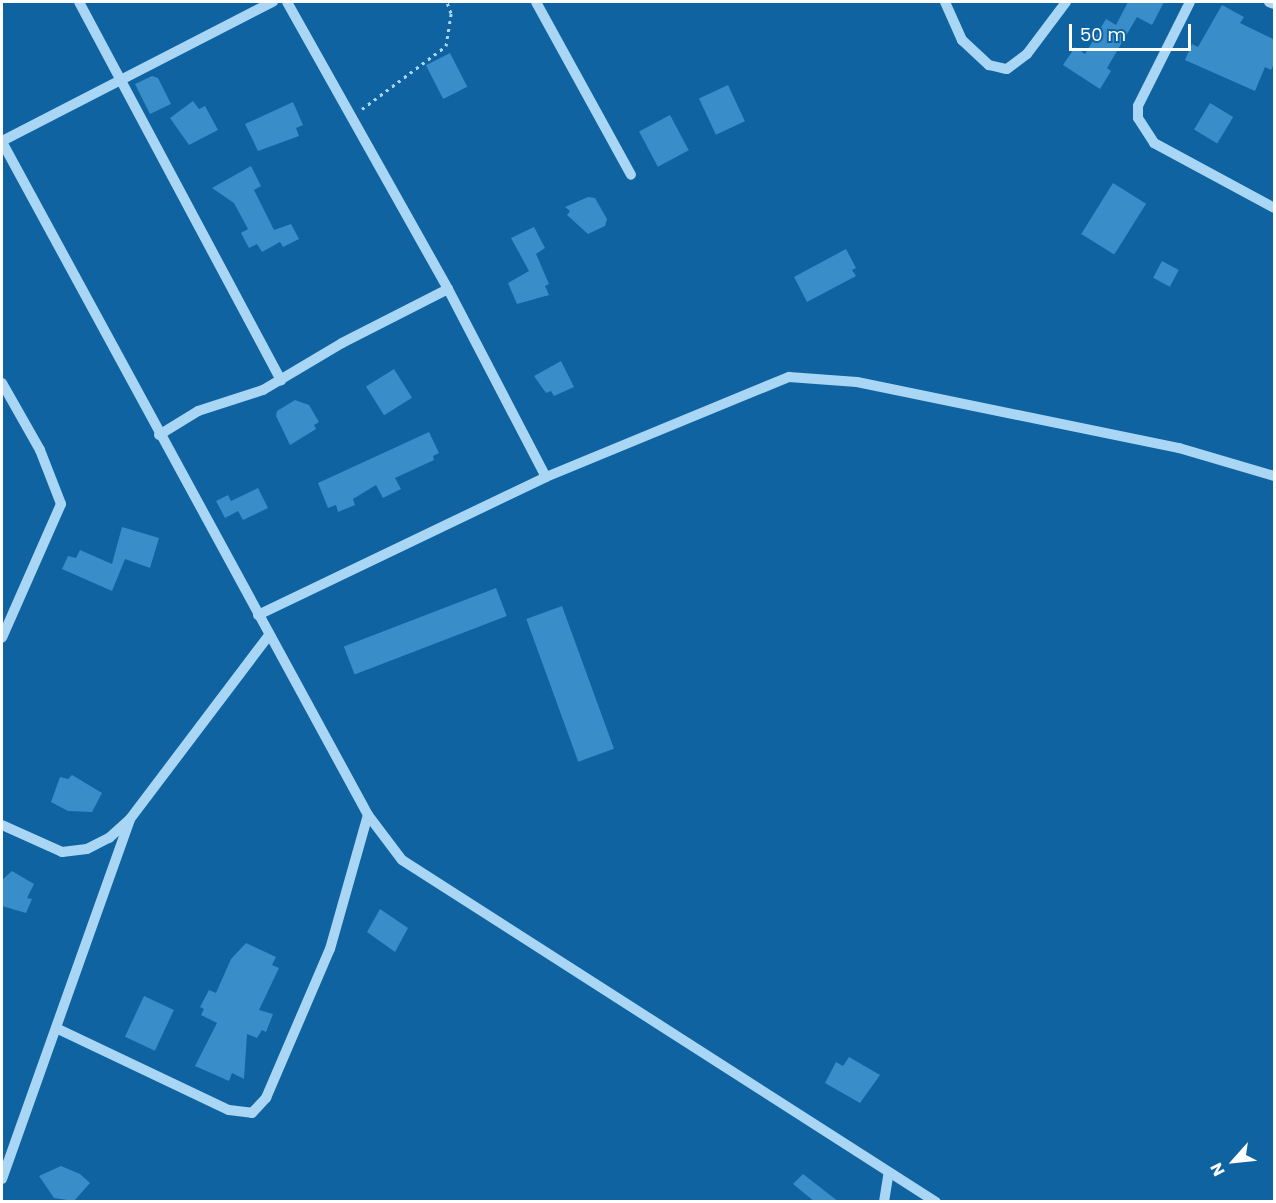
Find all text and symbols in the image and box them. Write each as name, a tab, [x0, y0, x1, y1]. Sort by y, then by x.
scale bar	[1072, 12, 1194, 50]
text: 50 m	[1080, 22, 1126, 47]
north arrow	[1204, 1131, 1264, 1191]
text: N	[1205, 1159, 1231, 1180]

